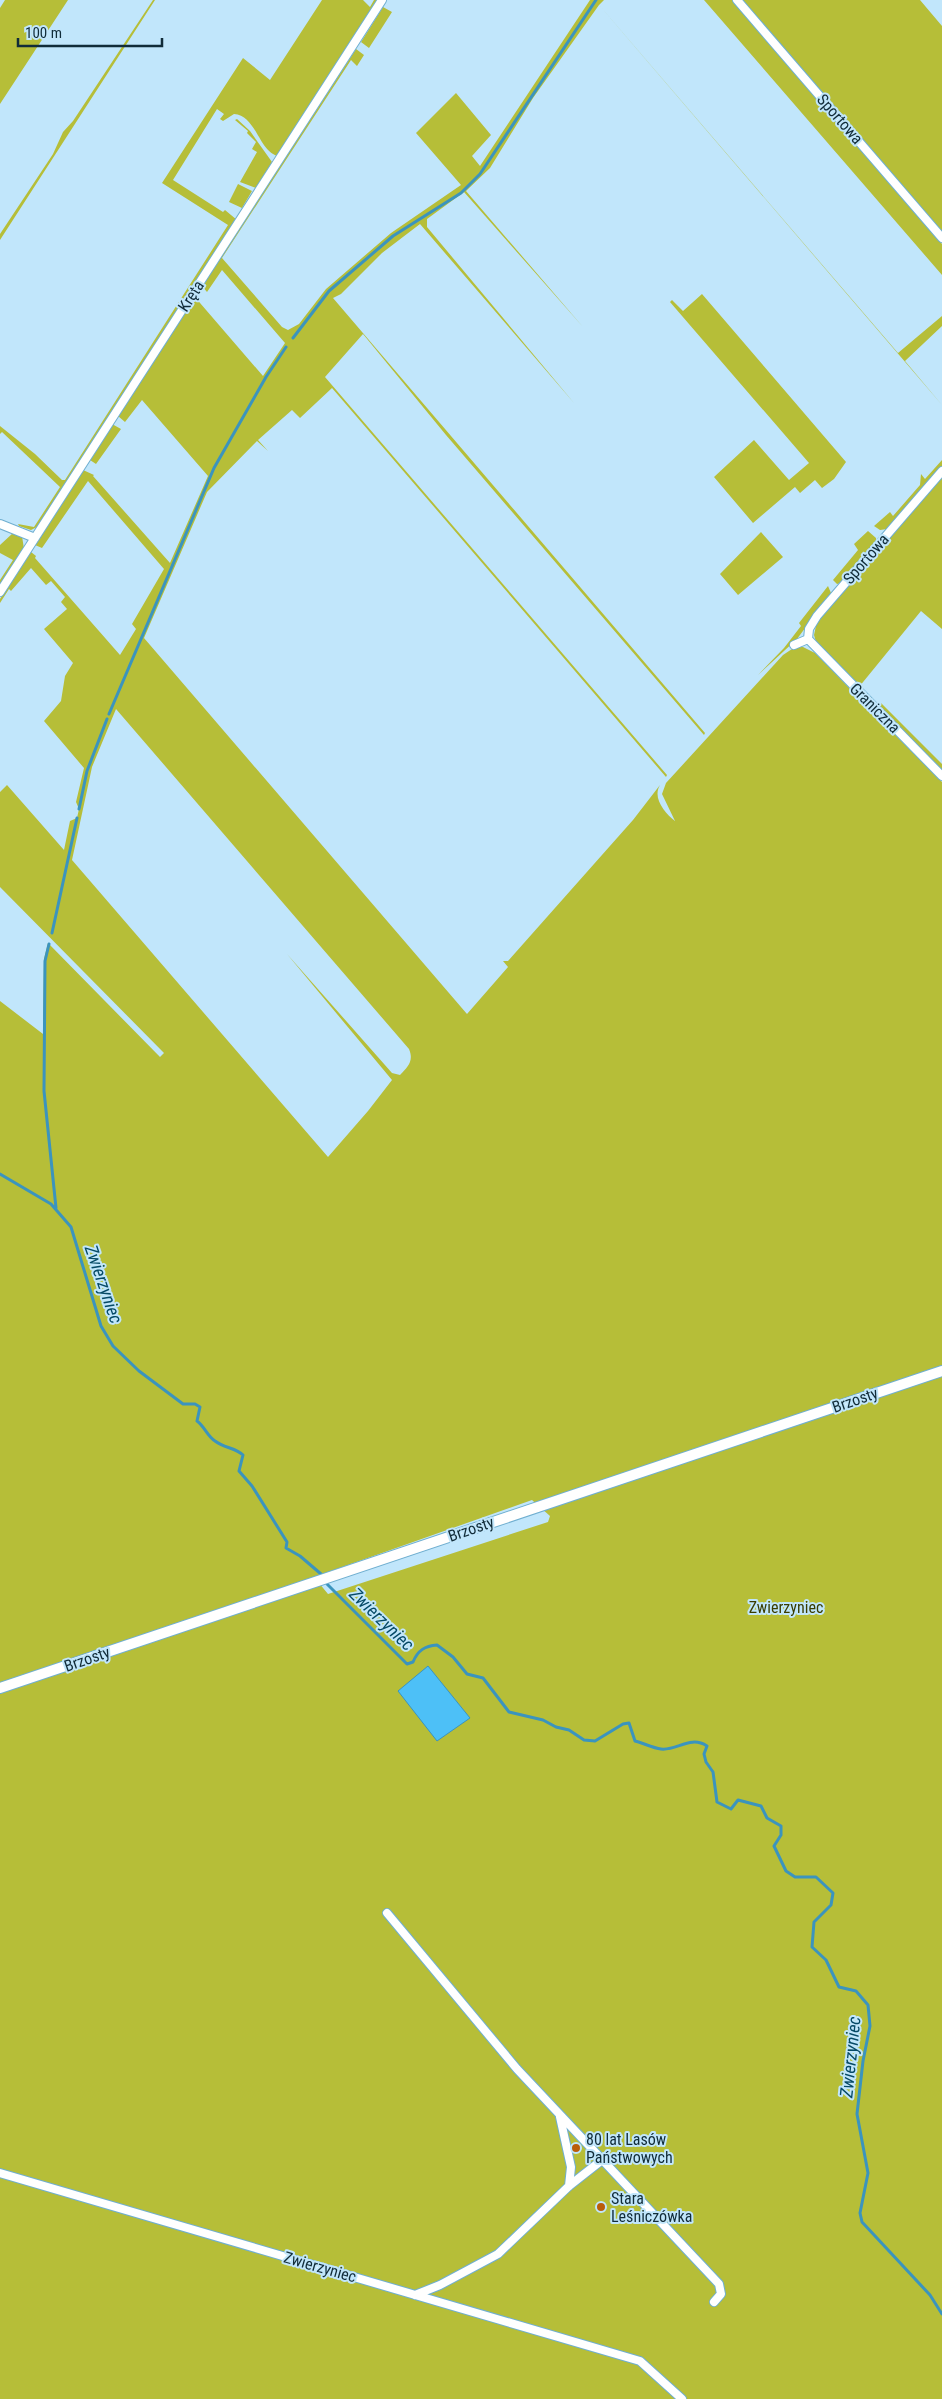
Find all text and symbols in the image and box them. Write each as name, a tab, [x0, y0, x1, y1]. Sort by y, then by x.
scale bar	[18, 15, 161, 47]
text: 100 m	[25, 24, 62, 42]
street label: Sportowa	[813, 90, 867, 148]
street label: Kręta	[174, 277, 208, 315]
street label: Sportowa	[839, 530, 893, 588]
street label: Graniczna	[846, 679, 904, 737]
water label: Zwierzyniec	[80, 1241, 127, 1326]
street label: Brzosty	[830, 1383, 881, 1417]
street label: Brzosty	[446, 1512, 497, 1546]
water label: Zwierzyniec	[345, 1582, 419, 1655]
park label: Zwierzyniec	[749, 1598, 823, 1617]
street label: Brzosty	[62, 1642, 113, 1676]
water label: Zwierzyniec	[835, 2015, 865, 2100]
place label: 80 lat Lasów Państwowych	[586, 2130, 673, 2167]
marker: 80 lat Lasów Państwowych	[570, 2142, 582, 2154]
place label: Stara Leśniczówka	[611, 2189, 692, 2226]
marker: Stara Leśniczówka	[595, 2201, 607, 2213]
street label: Zwierzyniec	[282, 2248, 358, 2286]

